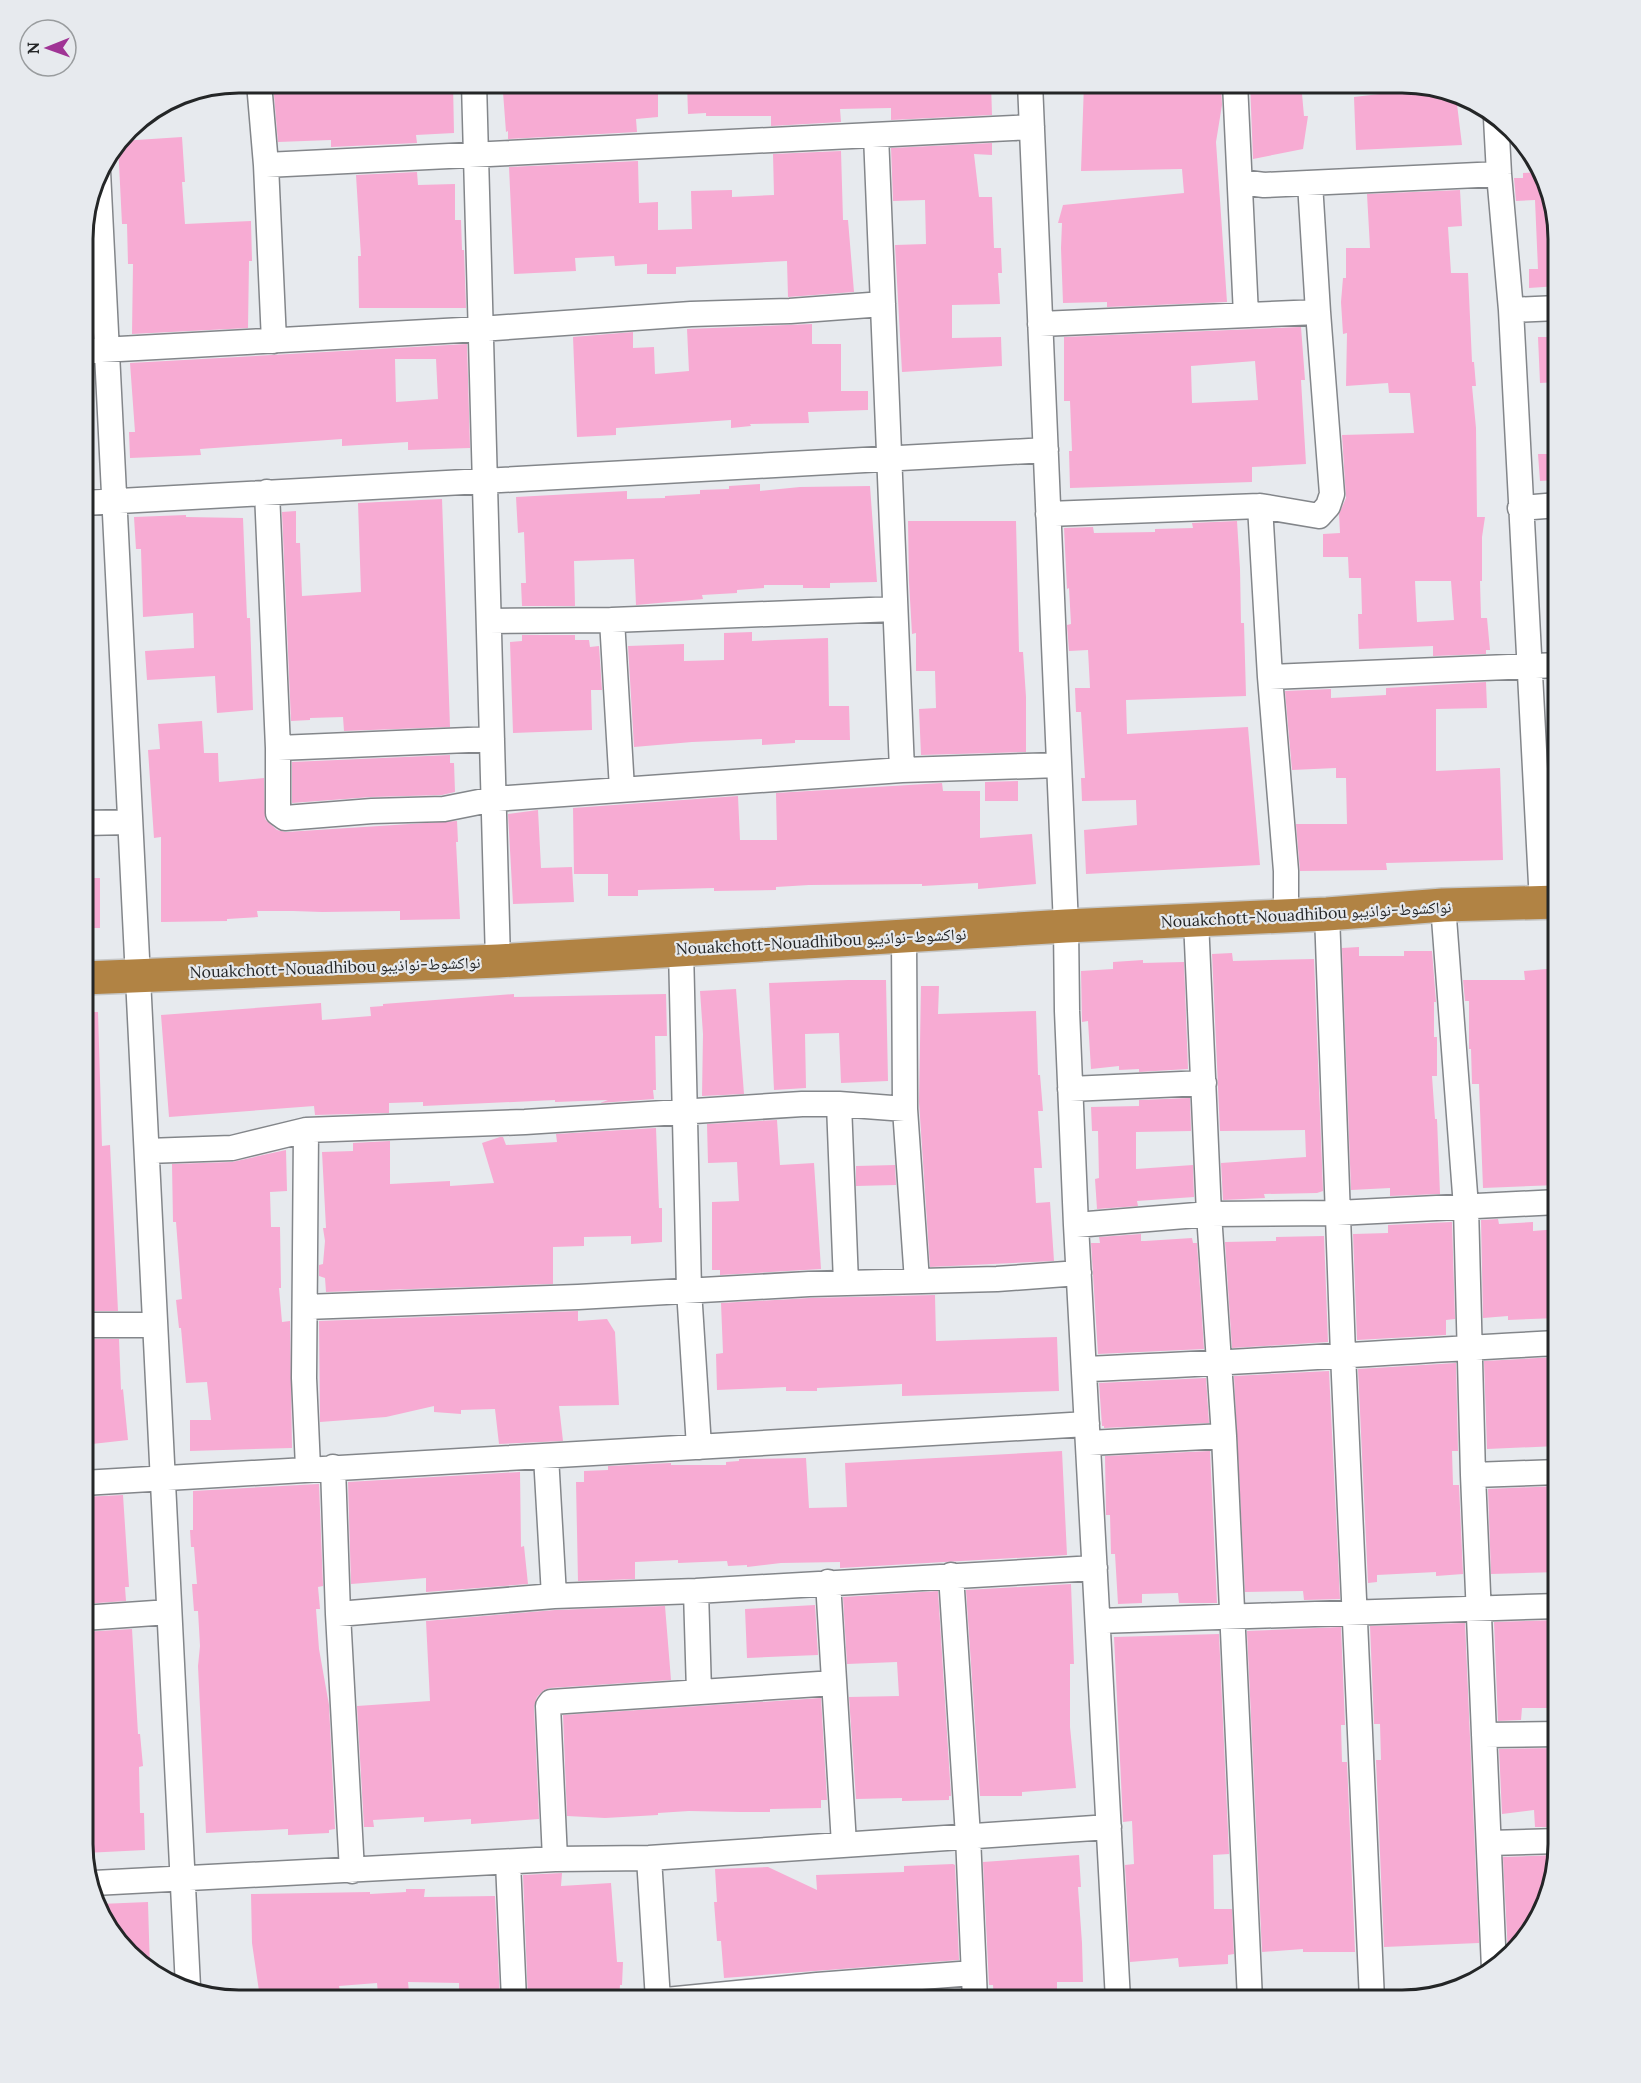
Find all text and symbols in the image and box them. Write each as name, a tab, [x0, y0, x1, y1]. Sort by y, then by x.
north arrow	[18, 18, 78, 78]
text: N	[23, 42, 43, 55]
street label: Nouakchott-Nouadhibou نواكشوط-نواذيبو	[1160, 896, 1452, 932]
street label: Nouakchott-Nouadhibou نواكشوط-نواذيبو	[675, 923, 967, 959]
street label: Nouakchott-Nouadhibou نواكشوط-نواذيبو	[189, 952, 481, 982]

